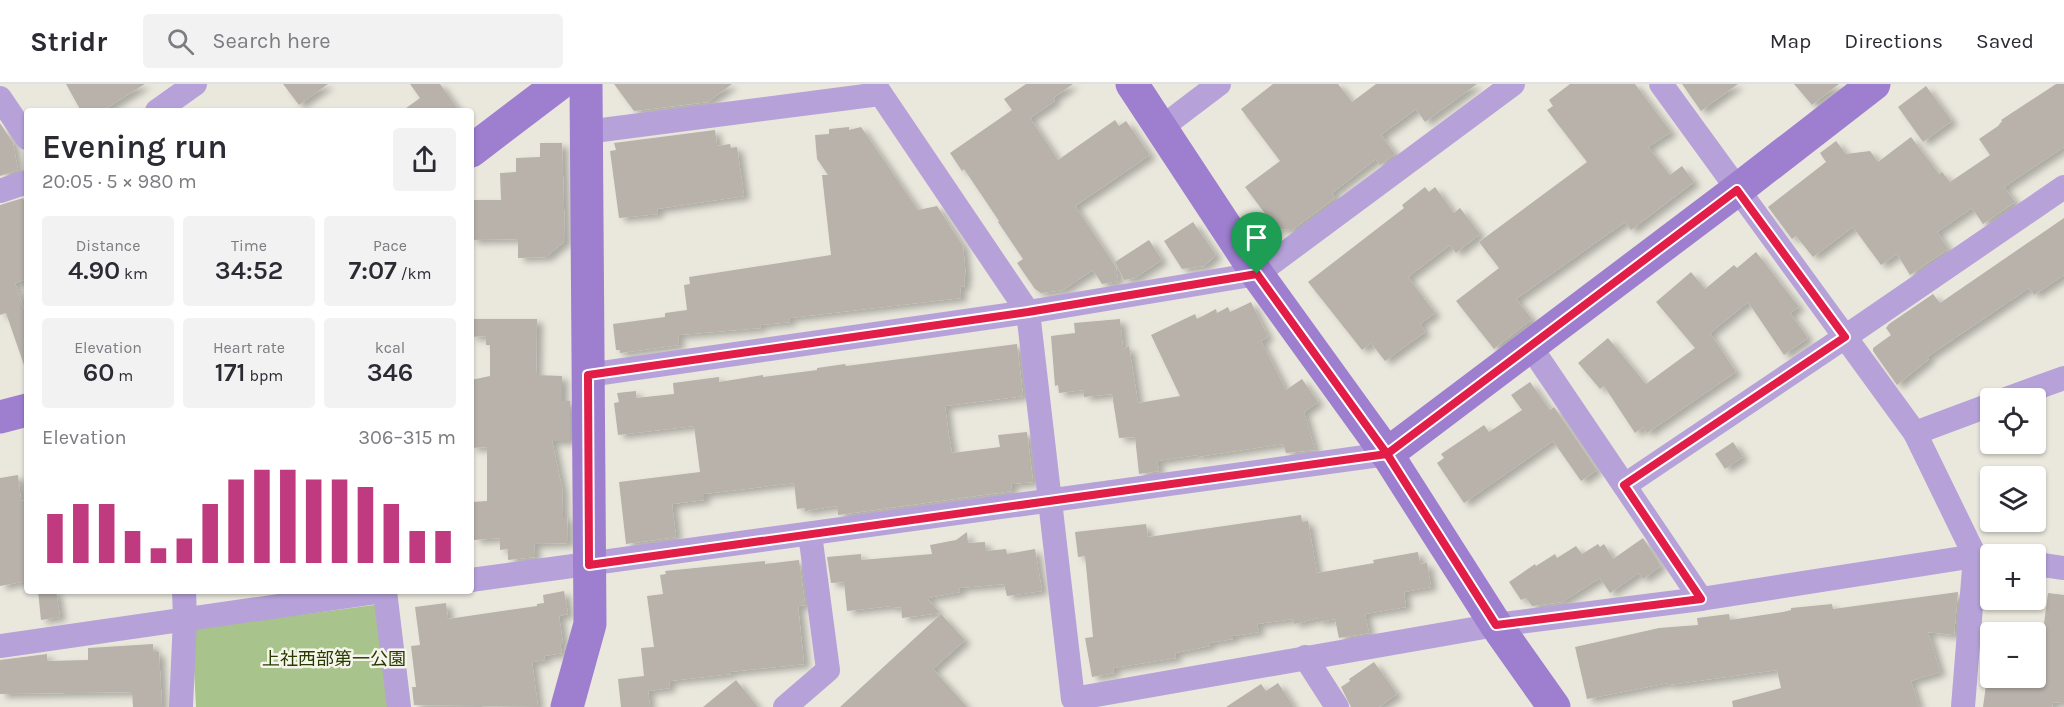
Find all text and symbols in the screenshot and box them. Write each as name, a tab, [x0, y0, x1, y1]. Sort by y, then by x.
search box	[143, 14, 563, 68]
text: Stridr	[30, 25, 107, 58]
icon: search	[164, 25, 197, 58]
text: Search here	[212, 28, 331, 54]
text: Map	[1770, 29, 1811, 53]
text: Directions	[1844, 29, 1943, 53]
text: Saved	[1976, 29, 2034, 53]
text: Evening run	[42, 128, 228, 166]
button: share	[393, 128, 456, 191]
text: 20:05 · 5 × 980 m	[42, 170, 197, 193]
pin	[1231, 212, 1282, 274]
icon: arrive	[1240, 221, 1273, 254]
text: Distance	[76, 236, 140, 255]
text: Time	[231, 236, 267, 255]
text: Pace	[373, 236, 407, 255]
text: 4.90	[68, 255, 120, 286]
text: 34:52	[215, 255, 283, 286]
text: 7:07	[348, 255, 397, 286]
text: km	[120, 264, 148, 283]
text: /km	[397, 264, 432, 283]
text: Elevation	[74, 338, 142, 357]
text: Heart rate	[213, 338, 285, 357]
text: kcal	[375, 338, 405, 357]
text: 60	[83, 357, 114, 388]
text: 171	[215, 357, 246, 388]
text: 346	[367, 357, 413, 388]
text: m	[114, 366, 133, 385]
text: bpm	[246, 366, 283, 385]
map controls	[1980, 388, 2046, 688]
button: locate	[1980, 388, 2046, 454]
text: Elevation	[42, 426, 127, 449]
text: 306–315 m	[358, 426, 456, 449]
button: layers	[1980, 466, 2046, 532]
button: +	[1980, 544, 2046, 610]
button: −	[1980, 622, 2046, 688]
park label: 上社西部第一公園	[262, 648, 406, 670]

